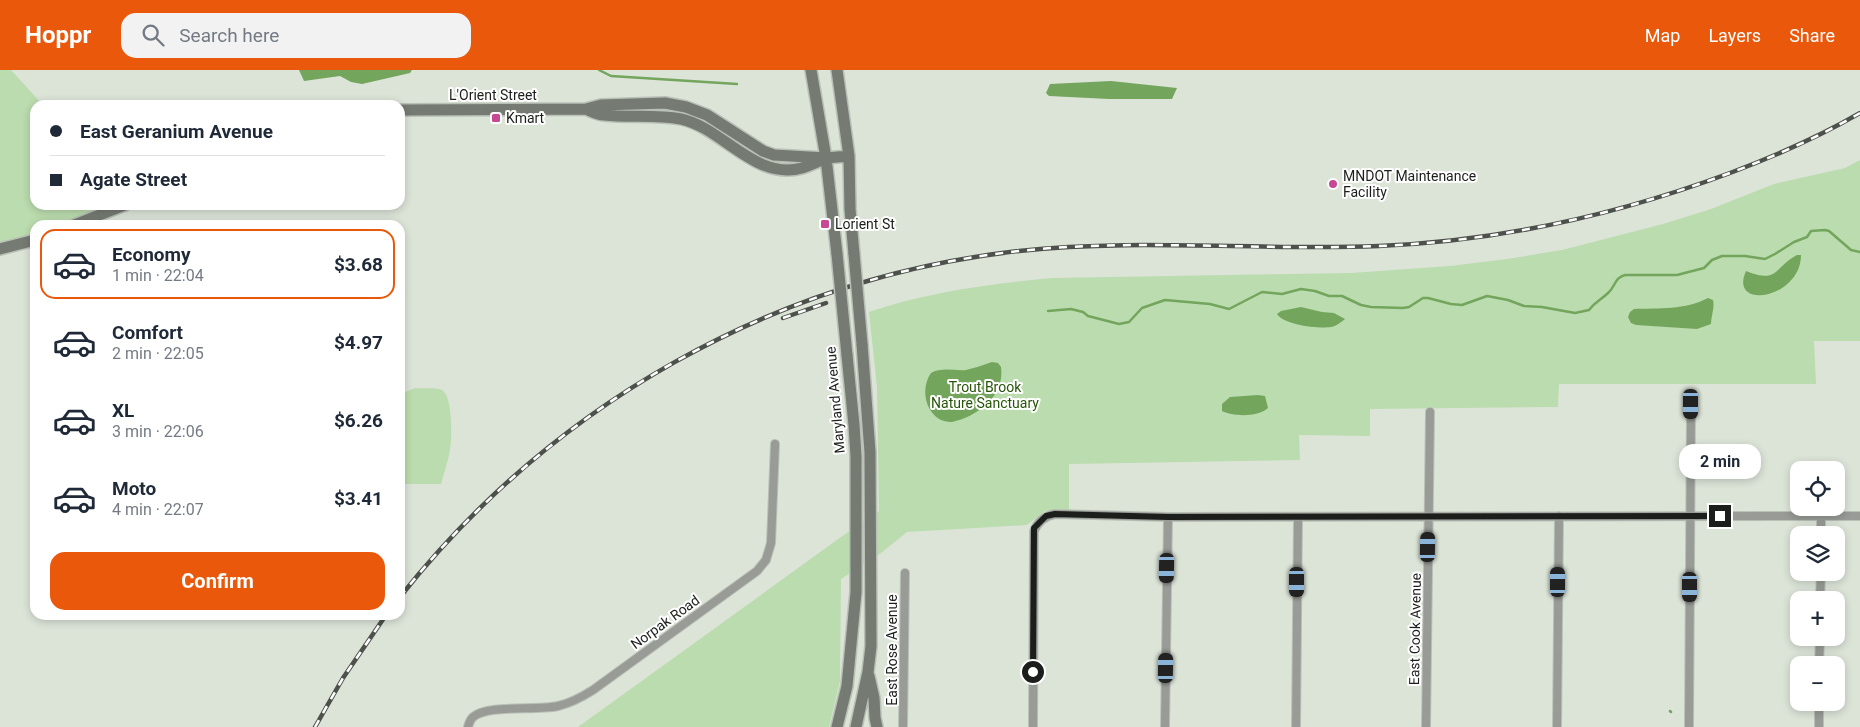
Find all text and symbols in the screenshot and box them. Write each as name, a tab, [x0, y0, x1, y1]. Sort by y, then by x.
search box	[121, 13, 471, 58]
text: Hoppr	[25, 21, 91, 49]
icon: search	[139, 21, 167, 49]
text: Search here	[179, 24, 279, 47]
text: Map	[1645, 25, 1680, 46]
text: Layers	[1708, 25, 1761, 46]
text: Share	[1789, 25, 1835, 46]
street label: L'Orient Street	[449, 87, 537, 103]
place label: Kmart	[506, 110, 545, 126]
marker: Kmart	[490, 112, 502, 124]
text: East Geranium Avenue	[80, 120, 273, 143]
text: Agate Street	[80, 168, 187, 191]
place label: MNDOT Maintenance Facility	[1343, 168, 1476, 200]
marker: MNDOT Maintenance Facility	[1327, 178, 1339, 190]
place label: Lorient St	[835, 216, 895, 232]
marker: Lorient St	[819, 218, 831, 230]
icon: car	[52, 242, 97, 287]
text: Economy	[112, 243, 191, 266]
text: $3.68	[334, 253, 383, 276]
text: 1 min · 22:04	[112, 266, 204, 285]
icon: car	[52, 320, 97, 365]
text: Comfort	[112, 321, 183, 344]
text: $4.97	[334, 331, 383, 354]
text: 2 min · 22:05	[112, 344, 204, 363]
street label: Maryland Avenue	[822, 346, 848, 454]
park label: Trout Brook Nature Sanctuary	[931, 379, 1039, 411]
car	[1683, 389, 1698, 419]
icon: car	[52, 398, 97, 443]
text: XL	[112, 399, 134, 422]
text: $6.26	[334, 409, 383, 432]
text: 3 min · 22:06	[112, 422, 204, 441]
callout: 2 min	[1679, 444, 1761, 478]
text: 2 min	[1700, 452, 1740, 471]
map controls	[1790, 461, 1845, 711]
button: locate	[1790, 461, 1845, 516]
icon: car	[52, 476, 97, 521]
text: Moto	[112, 477, 156, 500]
text: $3.41	[334, 487, 383, 510]
text: 4 min · 22:07	[112, 500, 204, 519]
route end	[1709, 505, 1731, 527]
button: layers	[1790, 526, 1845, 581]
car	[1420, 532, 1435, 562]
button: Confirm	[50, 552, 385, 610]
car	[1159, 553, 1174, 583]
car	[1289, 567, 1304, 597]
car	[1550, 567, 1565, 597]
car	[1682, 572, 1697, 602]
street label: East Cook Avenue	[1406, 573, 1424, 685]
button: +	[1790, 591, 1845, 646]
street label: Norpak Road	[628, 592, 702, 652]
street label: East Rose Avenue	[884, 594, 900, 706]
car	[1158, 653, 1173, 683]
button: −	[1790, 656, 1845, 711]
route start	[1022, 661, 1044, 683]

